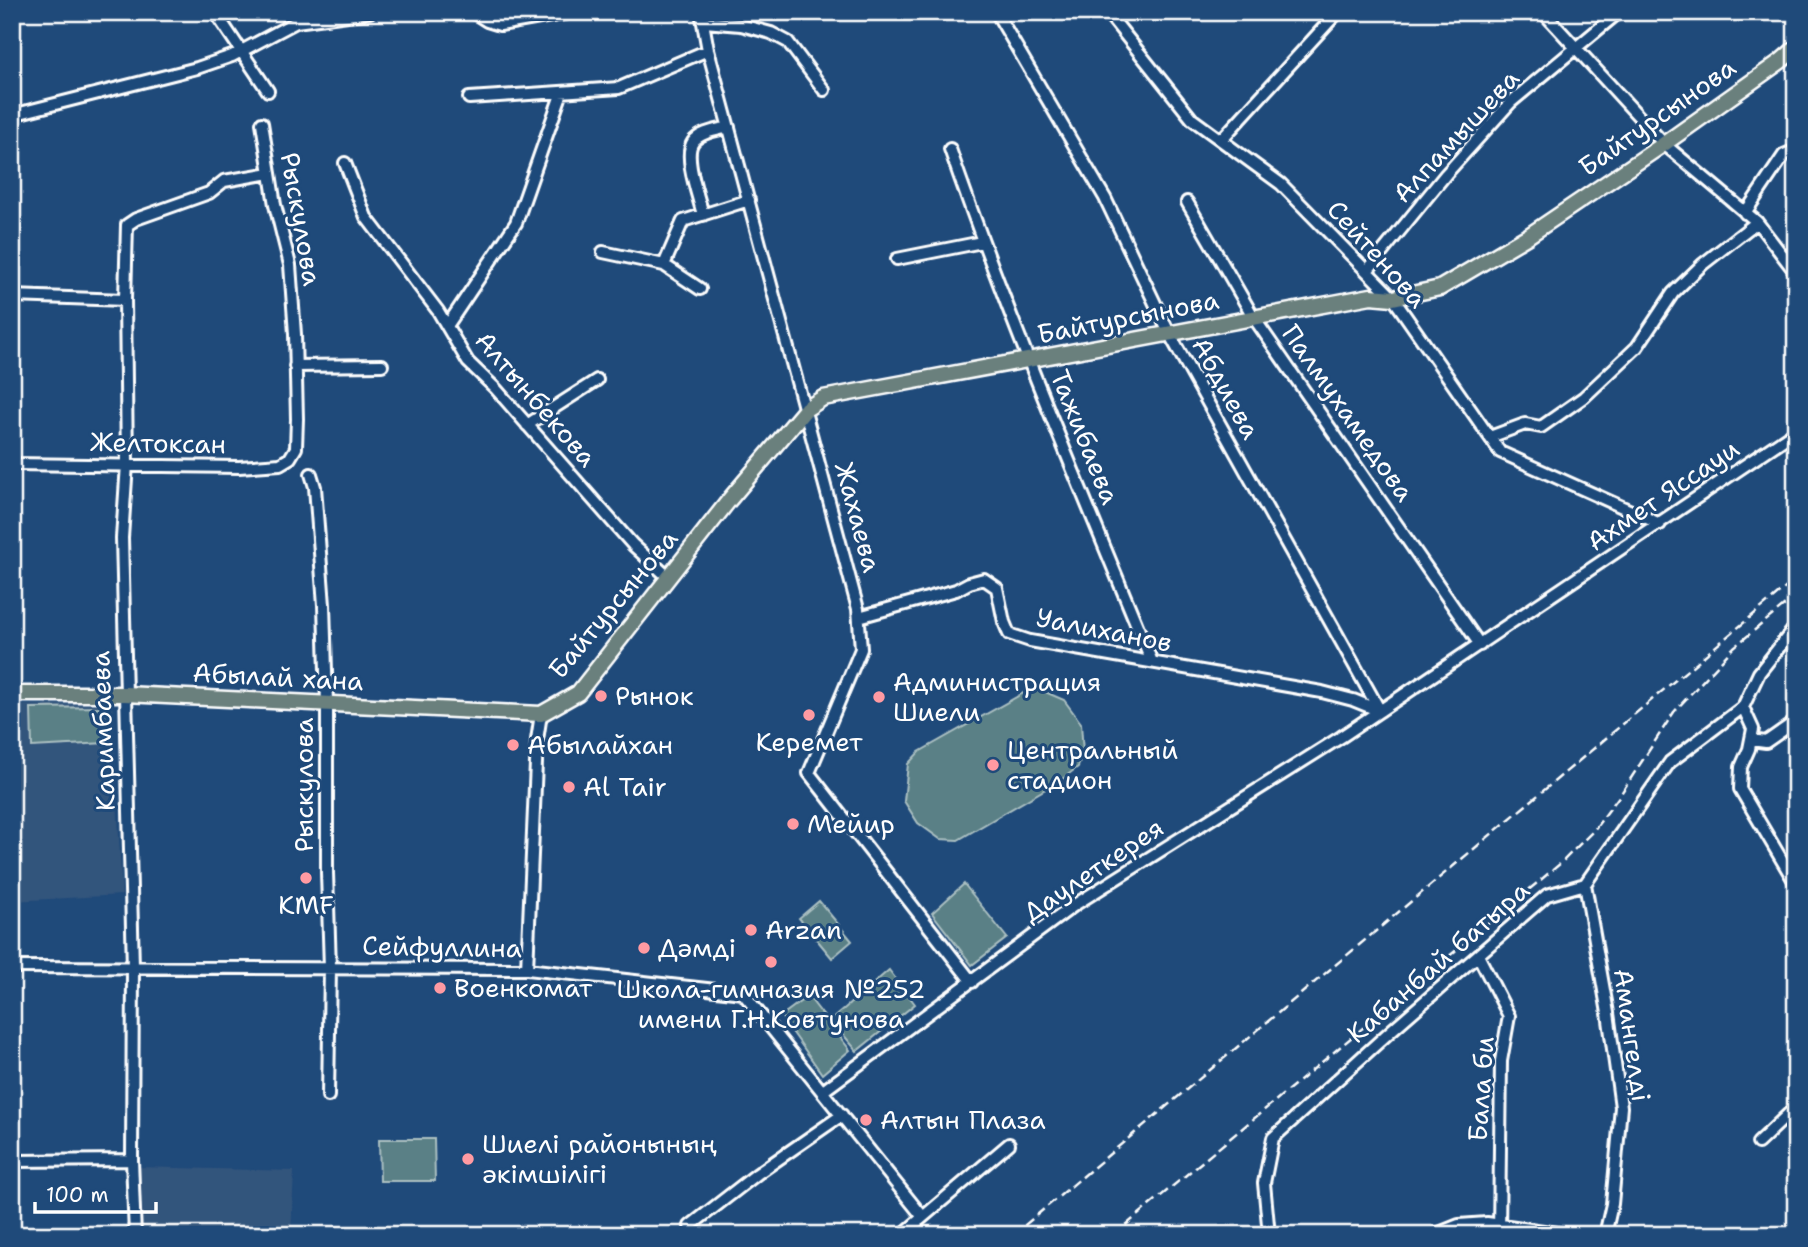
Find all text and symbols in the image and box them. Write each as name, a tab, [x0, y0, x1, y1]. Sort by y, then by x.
street label: Байтурсынова	[1571, 49, 1742, 184]
street label: Алпамышева	[1385, 61, 1527, 210]
street label: Рыскулова	[273, 150, 330, 288]
street label: Сейтенова	[1320, 192, 1435, 315]
street label: Байтурсынова	[1034, 282, 1222, 351]
street label: Палмухамедова	[1274, 317, 1423, 508]
street label: Алтынбекова	[468, 323, 605, 474]
street label: Абдиева	[1184, 331, 1269, 445]
street label: Тажибаева	[1043, 364, 1128, 509]
street label: Желтоксан	[90, 424, 226, 461]
street label: Ахмет Яссауи	[1580, 431, 1746, 559]
street label: Жахаева	[827, 458, 890, 576]
street label: Байтурсынова	[540, 522, 685, 686]
street label: Уалиханов	[1033, 599, 1175, 660]
street label: Каримбаева	[82, 650, 123, 812]
street label: Абылай хана	[192, 655, 364, 698]
place label: Администрация Шиели	[893, 664, 1101, 729]
place label: Рынок	[615, 678, 694, 713]
marker: Рынок	[593, 688, 609, 704]
marker: Администрация Шиели	[871, 689, 887, 705]
marker: Керемет	[801, 707, 817, 723]
street label: Рыскулова	[286, 718, 321, 852]
place label: Керемет	[755, 724, 863, 759]
place label: Абылайхан	[527, 727, 673, 762]
place label: Центральный стадион	[1007, 732, 1178, 797]
marker: Абылайхан	[505, 737, 521, 753]
marker: Центральный стадион	[985, 757, 1001, 773]
place label: Al Tair	[583, 769, 667, 804]
marker: Al Tair	[561, 779, 577, 795]
place label: Мейир	[807, 806, 895, 841]
street label: Даулеткерея	[1015, 810, 1170, 930]
marker: Мейир	[785, 816, 801, 832]
marker: KMF	[298, 870, 314, 886]
street label: Кабанбай батыра	[1339, 873, 1536, 1051]
place label: KMF	[278, 887, 334, 922]
place label: Arzan	[765, 912, 842, 947]
marker: Arzan	[743, 922, 759, 938]
street label: Сейфуллина	[362, 928, 522, 965]
place label: Дәмді	[658, 930, 736, 965]
marker: Дәмді	[636, 940, 652, 956]
marker: Школа-гимназия №252 имени Г.Н.Ковтунова	[763, 954, 779, 970]
street label: Амангелді	[1606, 966, 1659, 1104]
place label: Военкомат	[454, 970, 593, 1005]
place label: Школа-гимназия №252 имени Г.Н.Ковтунова	[617, 971, 925, 1036]
marker: Военкомат	[432, 980, 448, 996]
street label: Бала би	[1459, 1035, 1502, 1143]
place label: Алтын Плаза	[880, 1102, 1046, 1137]
marker: Алтын Плаза	[858, 1112, 874, 1128]
place label: Шиелі районының әкімшілігі	[482, 1126, 717, 1191]
marker: Шиелі районының әкімшілігі	[460, 1151, 476, 1167]
scale bar	[35, 1170, 156, 1214]
text: 100 m	[46, 1181, 109, 1209]

